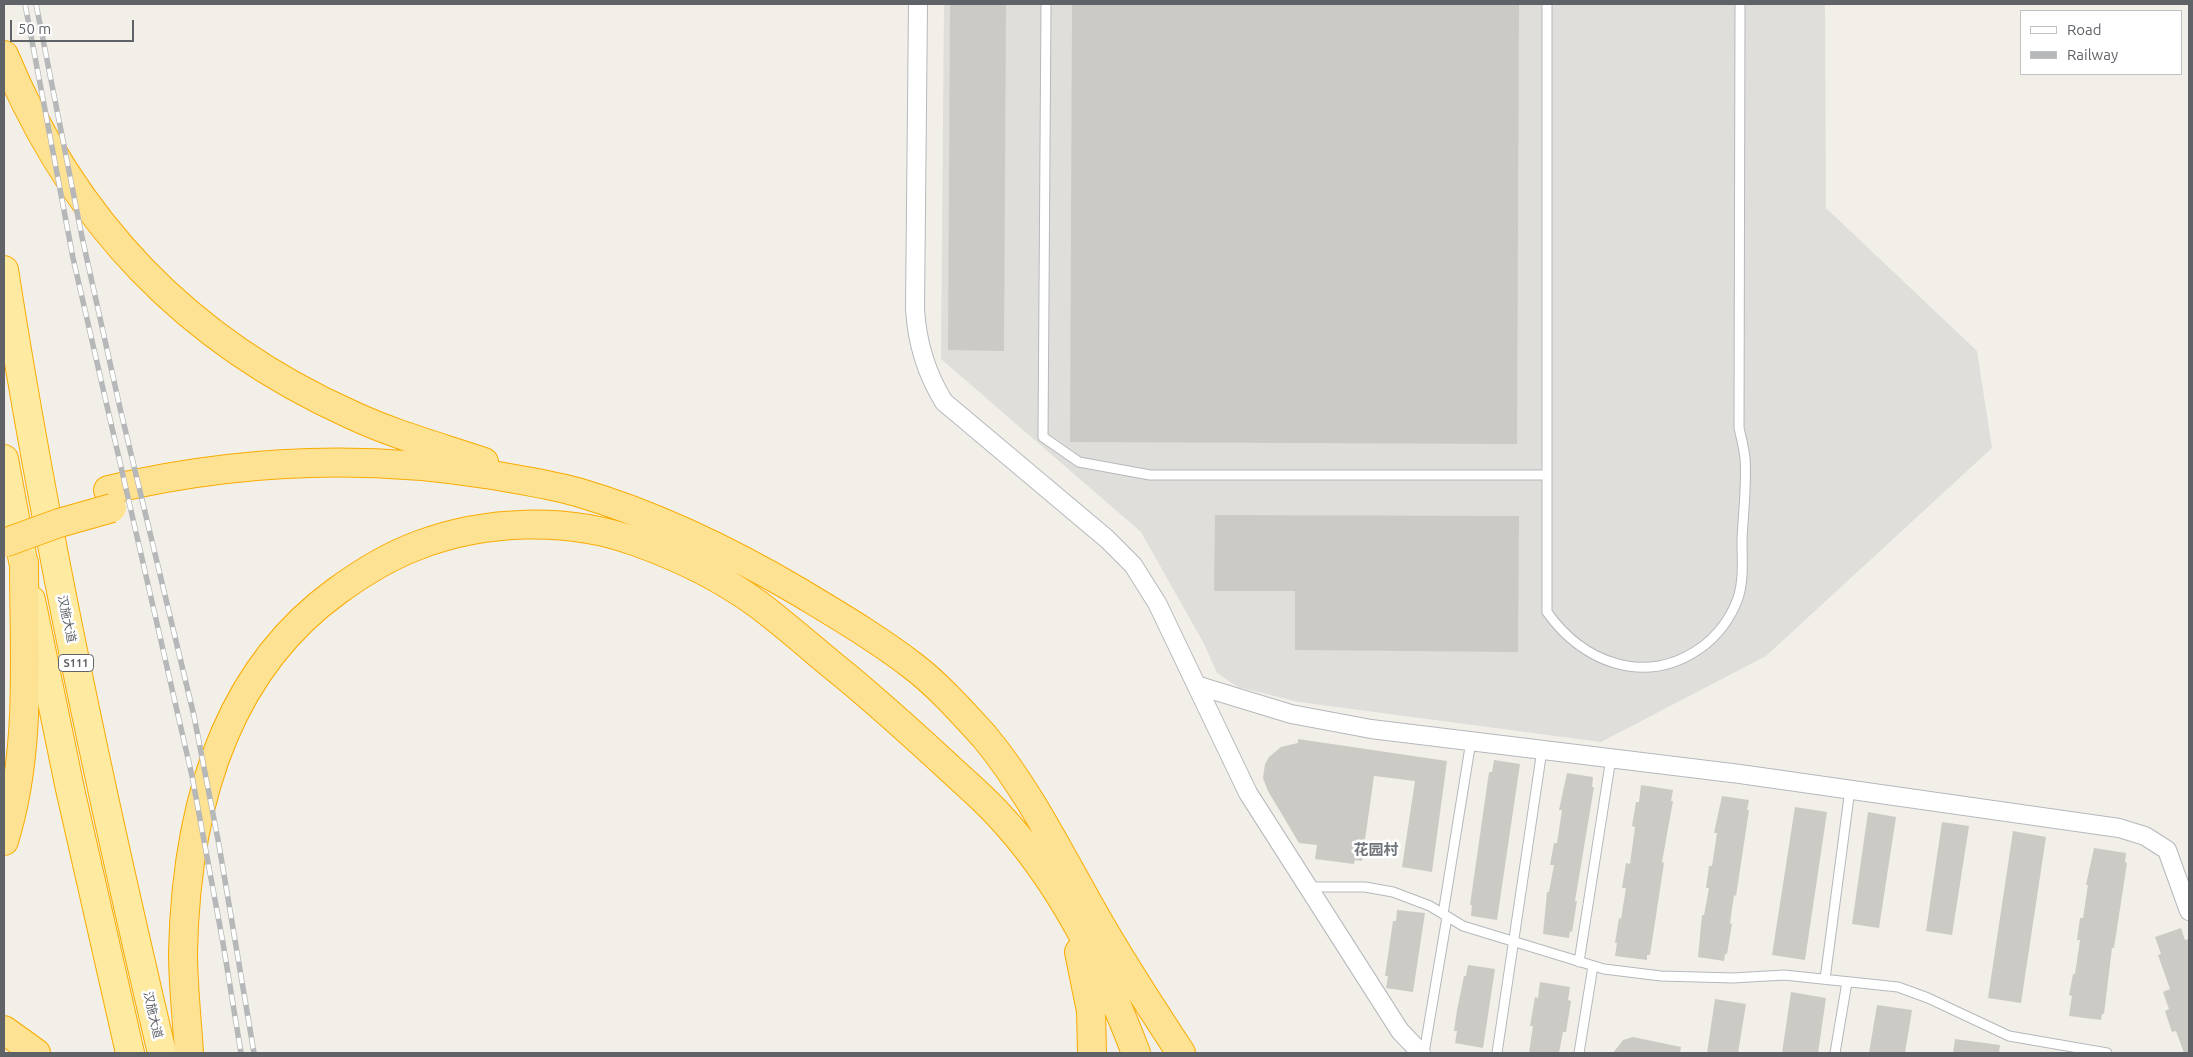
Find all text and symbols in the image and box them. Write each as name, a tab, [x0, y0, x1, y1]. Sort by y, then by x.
scale bar	[12, 10, 136, 42]
legend	[2020, 10, 2183, 75]
text: 50 m	[18, 20, 51, 37]
text: Road	[2067, 21, 2102, 38]
text: Railway	[2067, 46, 2118, 63]
street label: 汉施大道	[55, 594, 79, 644]
road number: S111	[58, 654, 94, 671]
district label: 花园村	[1354, 841, 1398, 859]
street label: 汉施大道	[141, 990, 165, 1040]

